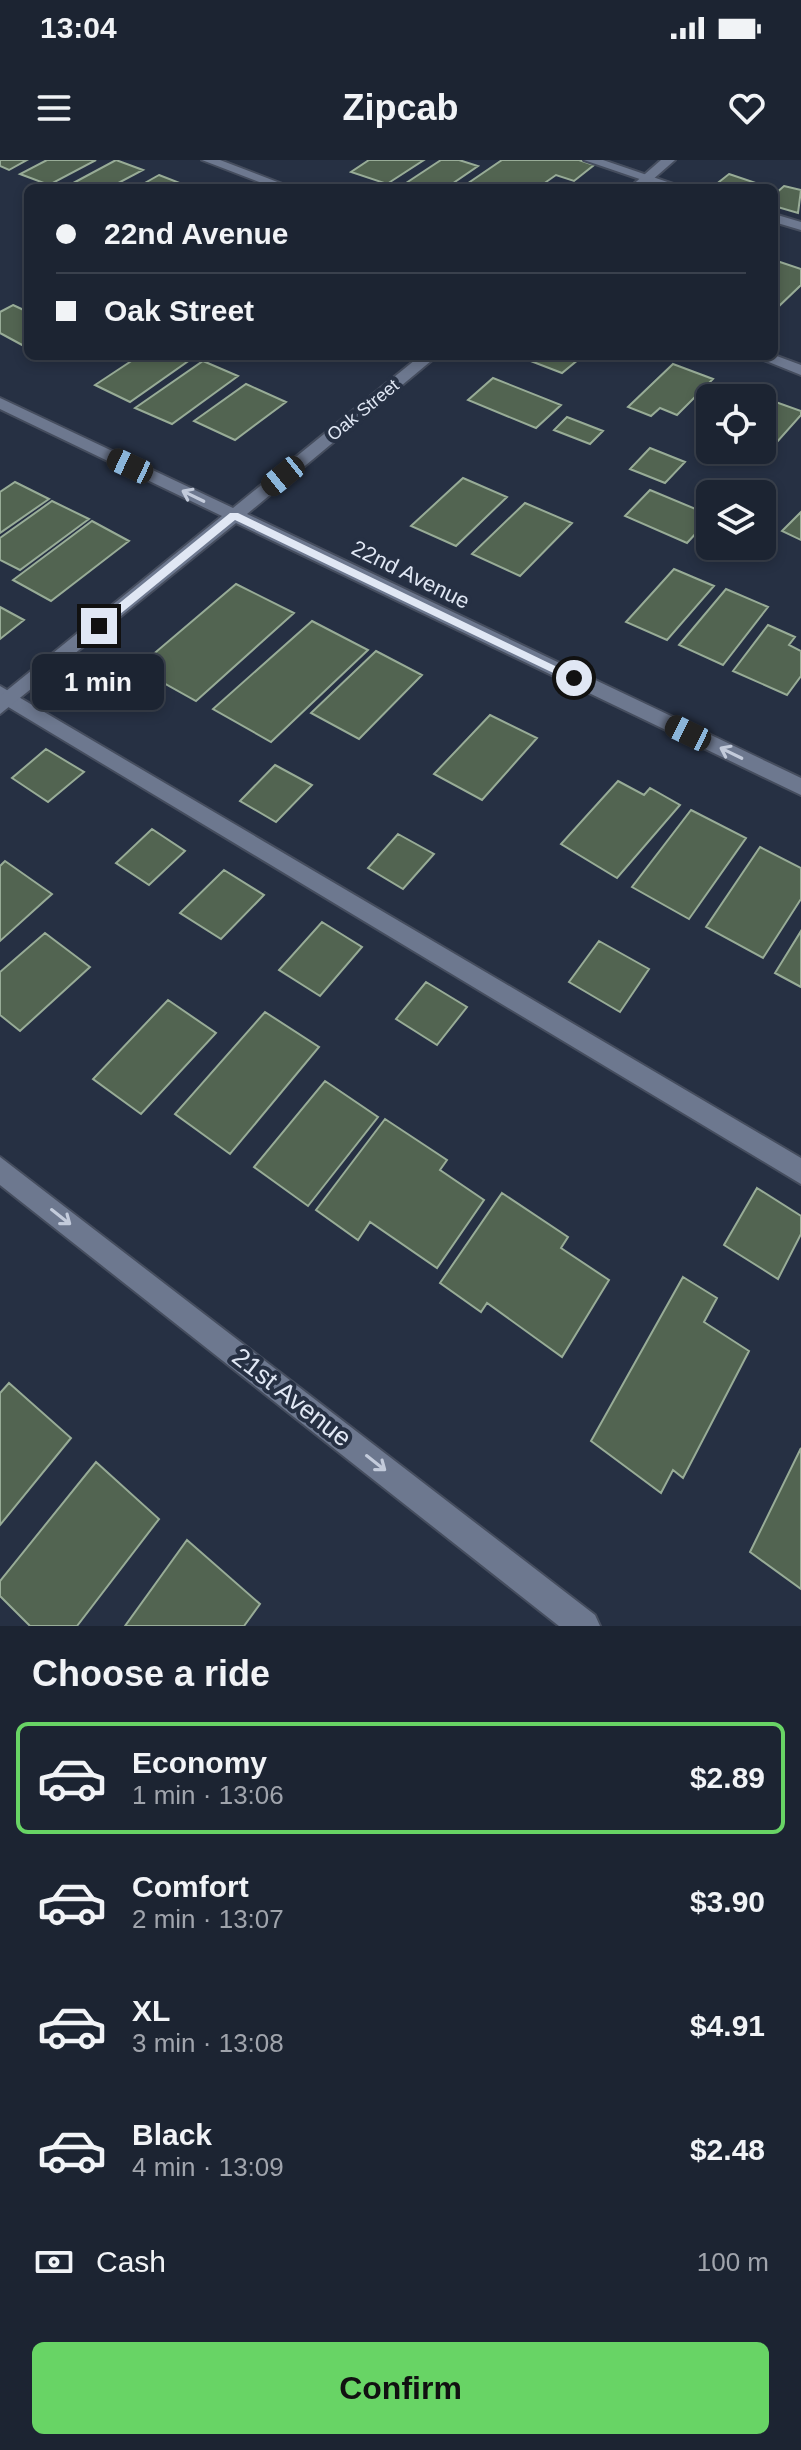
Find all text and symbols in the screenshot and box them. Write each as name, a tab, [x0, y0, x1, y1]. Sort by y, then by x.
text: 13:04	[40, 11, 117, 44]
icon: menu	[32, 86, 76, 130]
icon: heart	[725, 86, 769, 130]
text: Zipcab	[342, 87, 459, 128]
text: 22nd Avenue	[104, 217, 289, 250]
text: Oak Street	[104, 294, 254, 327]
street label: Oak Street	[323, 375, 403, 445]
map controls	[696, 384, 776, 560]
button: locate	[696, 384, 776, 464]
car	[103, 445, 157, 487]
car	[257, 452, 309, 500]
button: layers	[696, 480, 776, 560]
one-way arrow	[181, 488, 205, 503]
street label: 22nd Avenue	[348, 535, 474, 614]
route end	[81, 608, 117, 644]
callout: 1 min	[33, 654, 165, 710]
route start	[556, 660, 592, 696]
text: 1 min	[64, 667, 132, 697]
car	[661, 712, 715, 754]
one-way arrow	[719, 745, 743, 760]
one-way arrow	[50, 1208, 71, 1226]
street label: 21st Avenue	[227, 1341, 357, 1453]
one-way arrow	[365, 1455, 387, 1472]
text: Choose a ride	[32, 1653, 270, 1694]
icon: car	[36, 1742, 108, 1814]
text: Economy	[132, 1746, 267, 1779]
text: $2.89	[690, 1761, 765, 1794]
text: 1 min · 13:06	[132, 1780, 284, 1810]
icon: car	[36, 1866, 108, 1938]
text: Comfort	[132, 1870, 249, 1903]
text: $3.90	[690, 1885, 765, 1918]
text: 2 min · 13:07	[132, 1904, 284, 1934]
icon: car	[36, 1990, 108, 2062]
text: XL	[132, 1994, 170, 2027]
text: $4.91	[690, 2009, 765, 2042]
text: 3 min · 13:08	[132, 2028, 284, 2058]
icon: car	[36, 2114, 108, 2186]
text: Black	[132, 2118, 212, 2151]
text: $2.48	[690, 2133, 765, 2166]
text: 4 min · 13:09	[132, 2152, 284, 2182]
icon: cash	[32, 2240, 76, 2284]
text: Cash	[96, 2245, 166, 2278]
text: 100 m	[697, 2247, 769, 2277]
button: Confirm	[32, 2342, 769, 2434]

